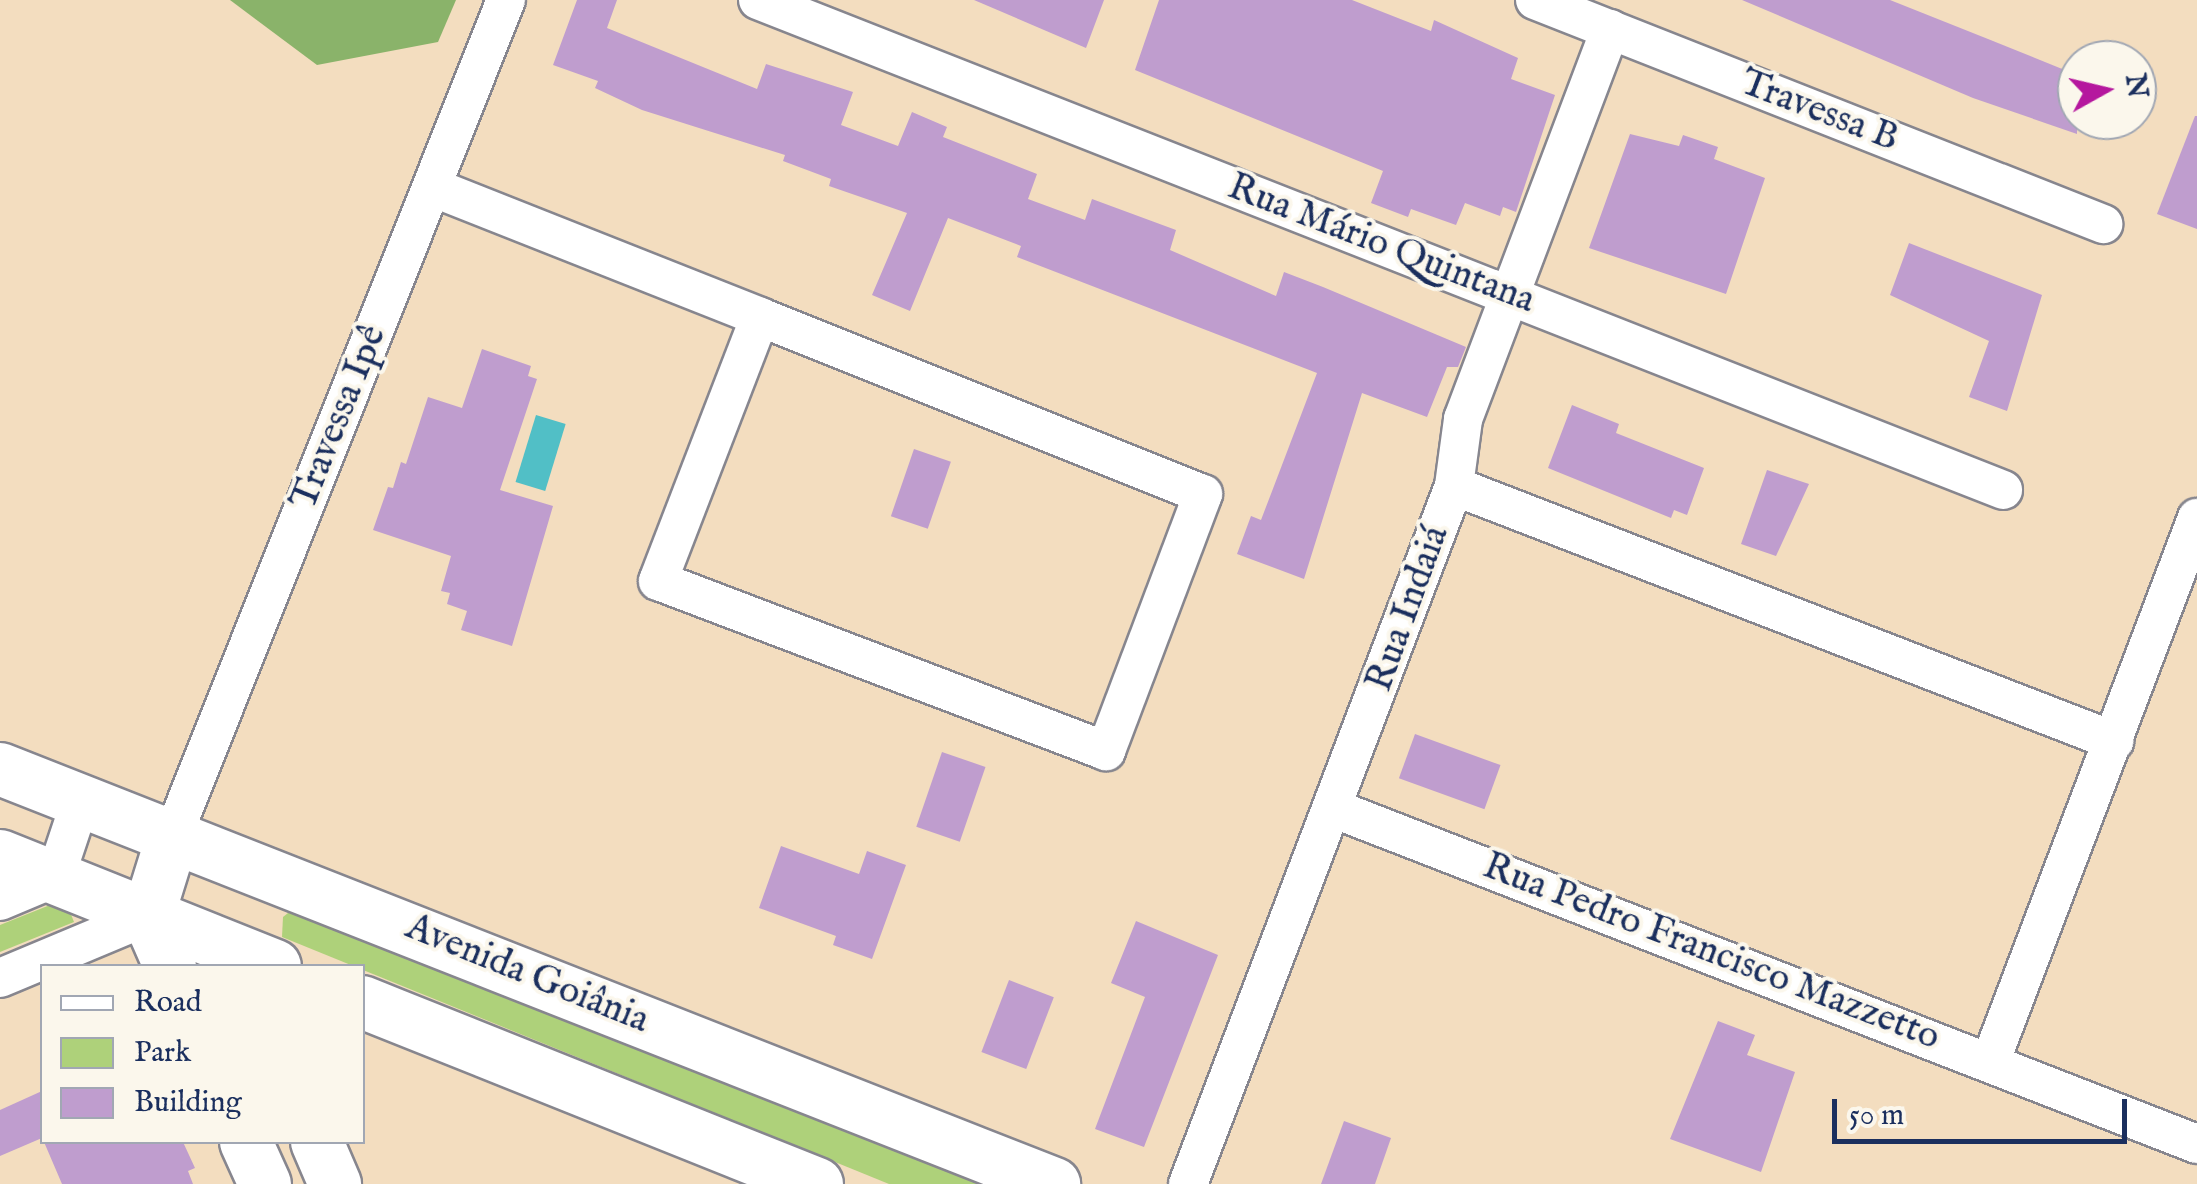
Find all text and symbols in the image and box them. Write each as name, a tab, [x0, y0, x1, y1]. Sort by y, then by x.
north arrow	[2057, 40, 2157, 140]
street label: Travessa B	[1734, 61, 1904, 163]
text: N	[2116, 72, 2154, 100]
street label: Rua Mário Quintana	[1221, 165, 1541, 325]
street label: Travessa Ipê	[282, 319, 398, 517]
street label: Rua Indaiá	[1358, 520, 1460, 698]
street label: Rua Pedro Francisco Mazzetto	[1476, 845, 1946, 1061]
street label: Avenida Goiânia	[399, 906, 655, 1044]
legend	[40, 964, 365, 1144]
text: Road	[134, 984, 202, 1022]
text: Park	[134, 1034, 191, 1072]
scale bar	[1837, 1079, 2132, 1141]
text: Building	[134, 1084, 242, 1122]
text: 50 m	[1849, 1097, 1904, 1135]

